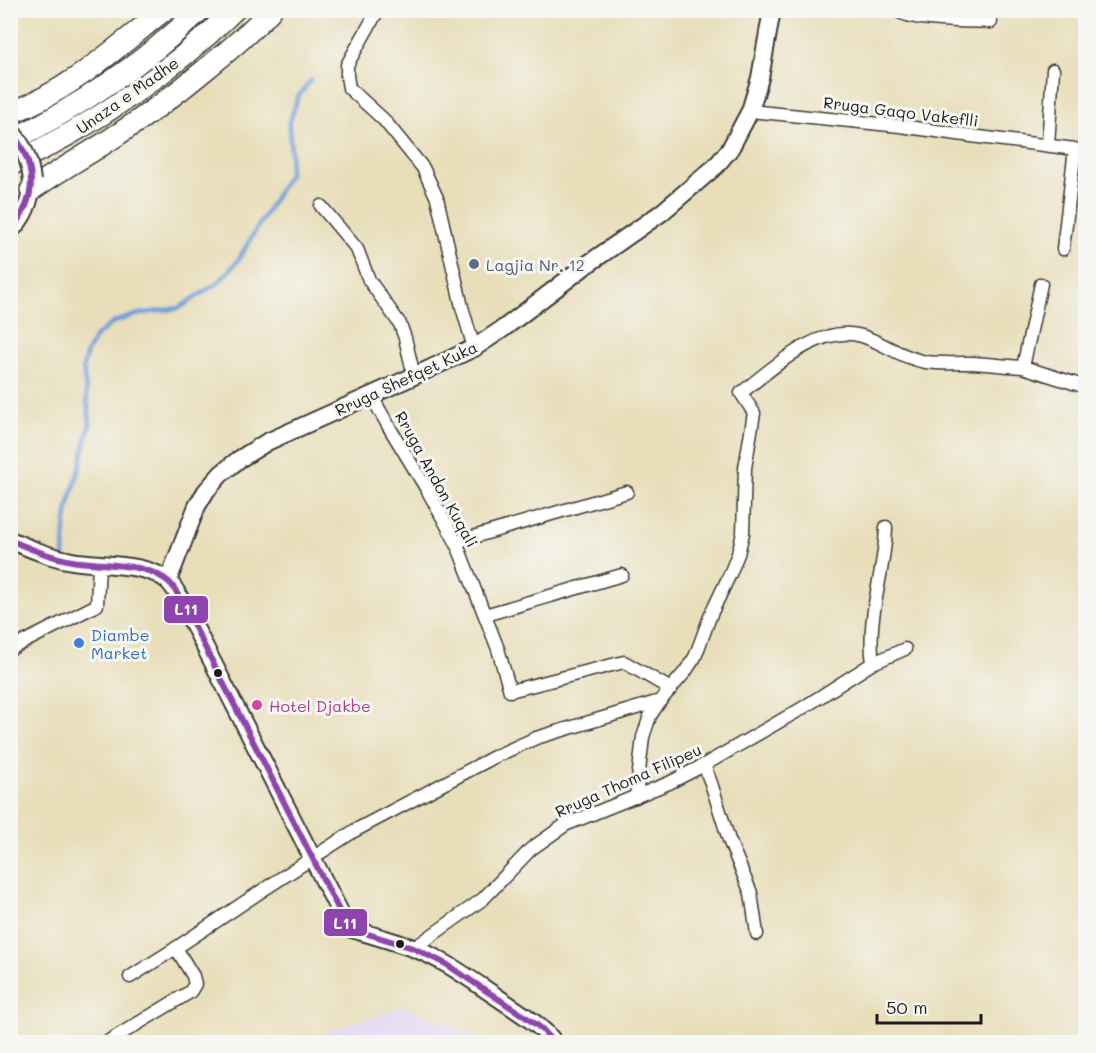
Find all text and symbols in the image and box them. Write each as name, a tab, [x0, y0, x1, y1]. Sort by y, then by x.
street label: Unaza e Madhe	[72, 52, 182, 138]
street label: Rruga Gaqo Vakeflli	[822, 91, 980, 131]
place label: Lagjia Nr. 12	[486, 254, 585, 275]
marker: Lagjia Nr. 12	[467, 257, 481, 271]
street label: Rruga Shefqet Kuka	[331, 336, 481, 420]
street label: Rruga Andon Kuqali	[391, 407, 483, 551]
line badge: L11	[163, 595, 209, 624]
text: L11	[174, 598, 198, 619]
place label: Diambe Market	[91, 624, 150, 663]
marker: Diambe Market	[72, 636, 86, 650]
unlabelled marker	[212, 667, 224, 679]
place label: Hotel Djakbe	[269, 695, 371, 716]
marker: Hotel Djakbe	[250, 698, 264, 712]
street label: Rruga Thoma Filipeu	[552, 738, 704, 822]
line badge: L11	[323, 908, 368, 937]
text: L11	[333, 912, 357, 933]
unlabelled marker	[394, 938, 406, 950]
scale bar	[877, 987, 980, 1025]
text: 50 m	[886, 995, 928, 1019]

